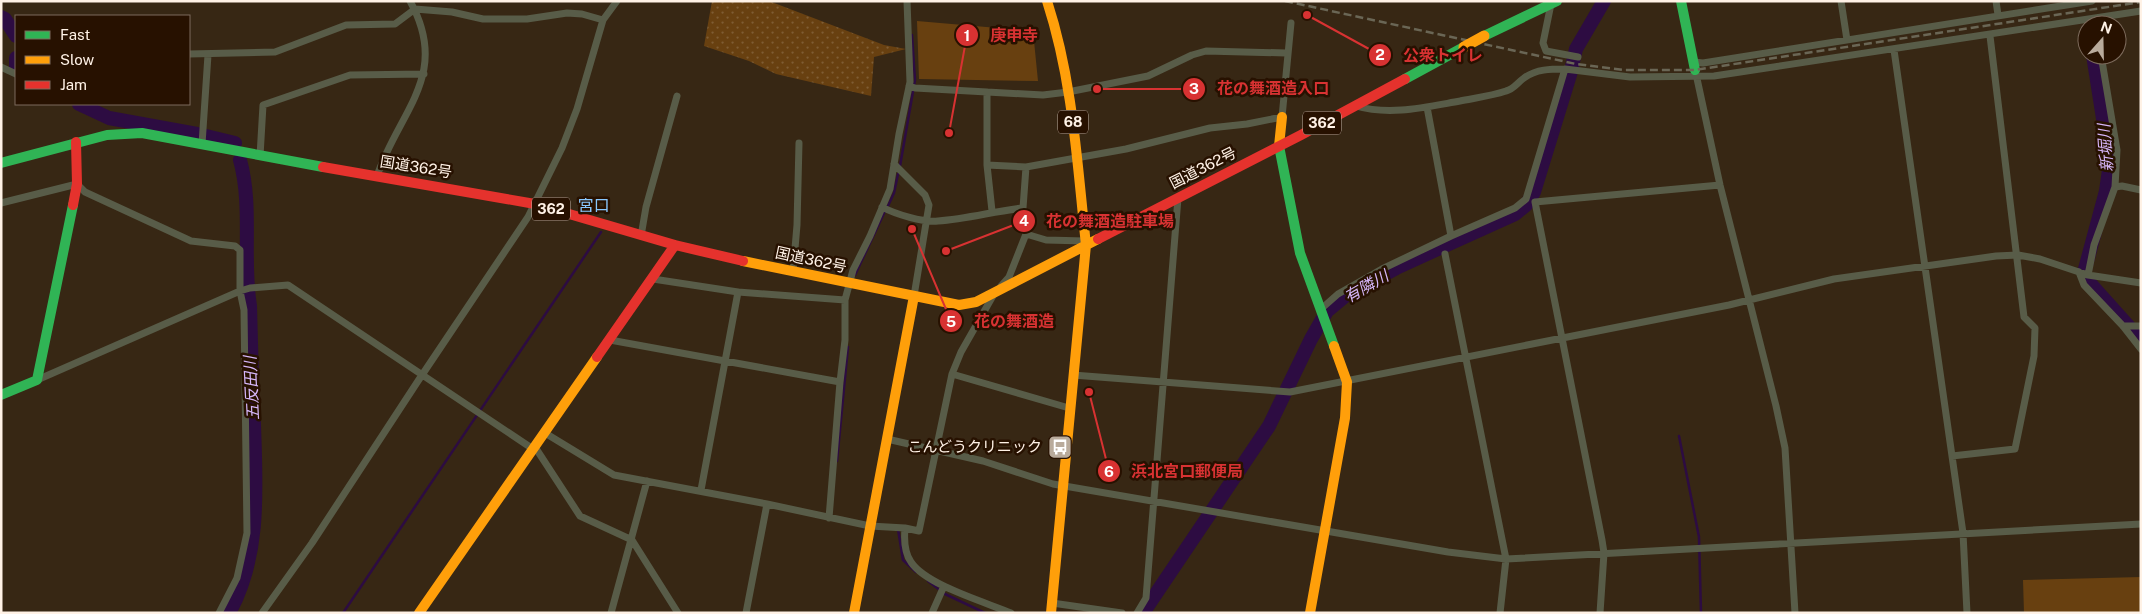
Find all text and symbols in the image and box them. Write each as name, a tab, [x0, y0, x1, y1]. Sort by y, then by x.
legend	[15, 15, 190, 105]
north arrow	[2077, 15, 2127, 65]
text: N	[2099, 18, 2114, 37]
callout: 庚申寺	[955, 20, 1048, 51]
text: Fast	[60, 26, 90, 43]
text: 庚申寺	[990, 26, 1038, 45]
text: 1	[964, 27, 970, 44]
callout: 公衆トイレ	[1368, 39, 1493, 70]
text: 2	[1375, 46, 1385, 63]
text: 公衆トイレ	[1403, 46, 1483, 65]
text: Slow	[60, 51, 95, 68]
callout: 花の舞酒造入口	[1182, 73, 1339, 104]
text: Jam	[60, 76, 87, 93]
text: 花の舞酒造入口	[1217, 79, 1329, 98]
text: 3	[1189, 80, 1199, 97]
road number: 68	[1058, 110, 1088, 134]
road number: 362	[1303, 112, 1341, 134]
water label: 新堀川	[2094, 121, 2117, 173]
street label: 国道362号	[1167, 143, 1239, 192]
street label: 国道362号	[379, 152, 453, 181]
district label: 宮口	[578, 196, 610, 215]
road number: 362	[532, 198, 570, 220]
callout: 花の舞酒造駐車場	[1011, 206, 1184, 237]
text: 4	[1019, 212, 1029, 229]
text: 花の舞酒造駐車場	[1046, 212, 1174, 231]
street label: 国道362号	[774, 244, 848, 275]
water label: 有隣川	[1341, 265, 1394, 307]
callout: 花の舞酒造	[939, 306, 1064, 337]
text: 花の舞酒造	[974, 312, 1054, 331]
text: 5	[946, 313, 956, 330]
water label: 五反田川	[240, 354, 263, 420]
bus stop icon: こんどうクリニック	[1047, 434, 1073, 460]
place label: こんどうクリニック	[907, 438, 1042, 455]
callout: 浜北宮口郵便局	[1096, 456, 1253, 487]
text: 浜北宮口郵便局	[1131, 462, 1243, 481]
text: 6	[1104, 463, 1114, 480]

